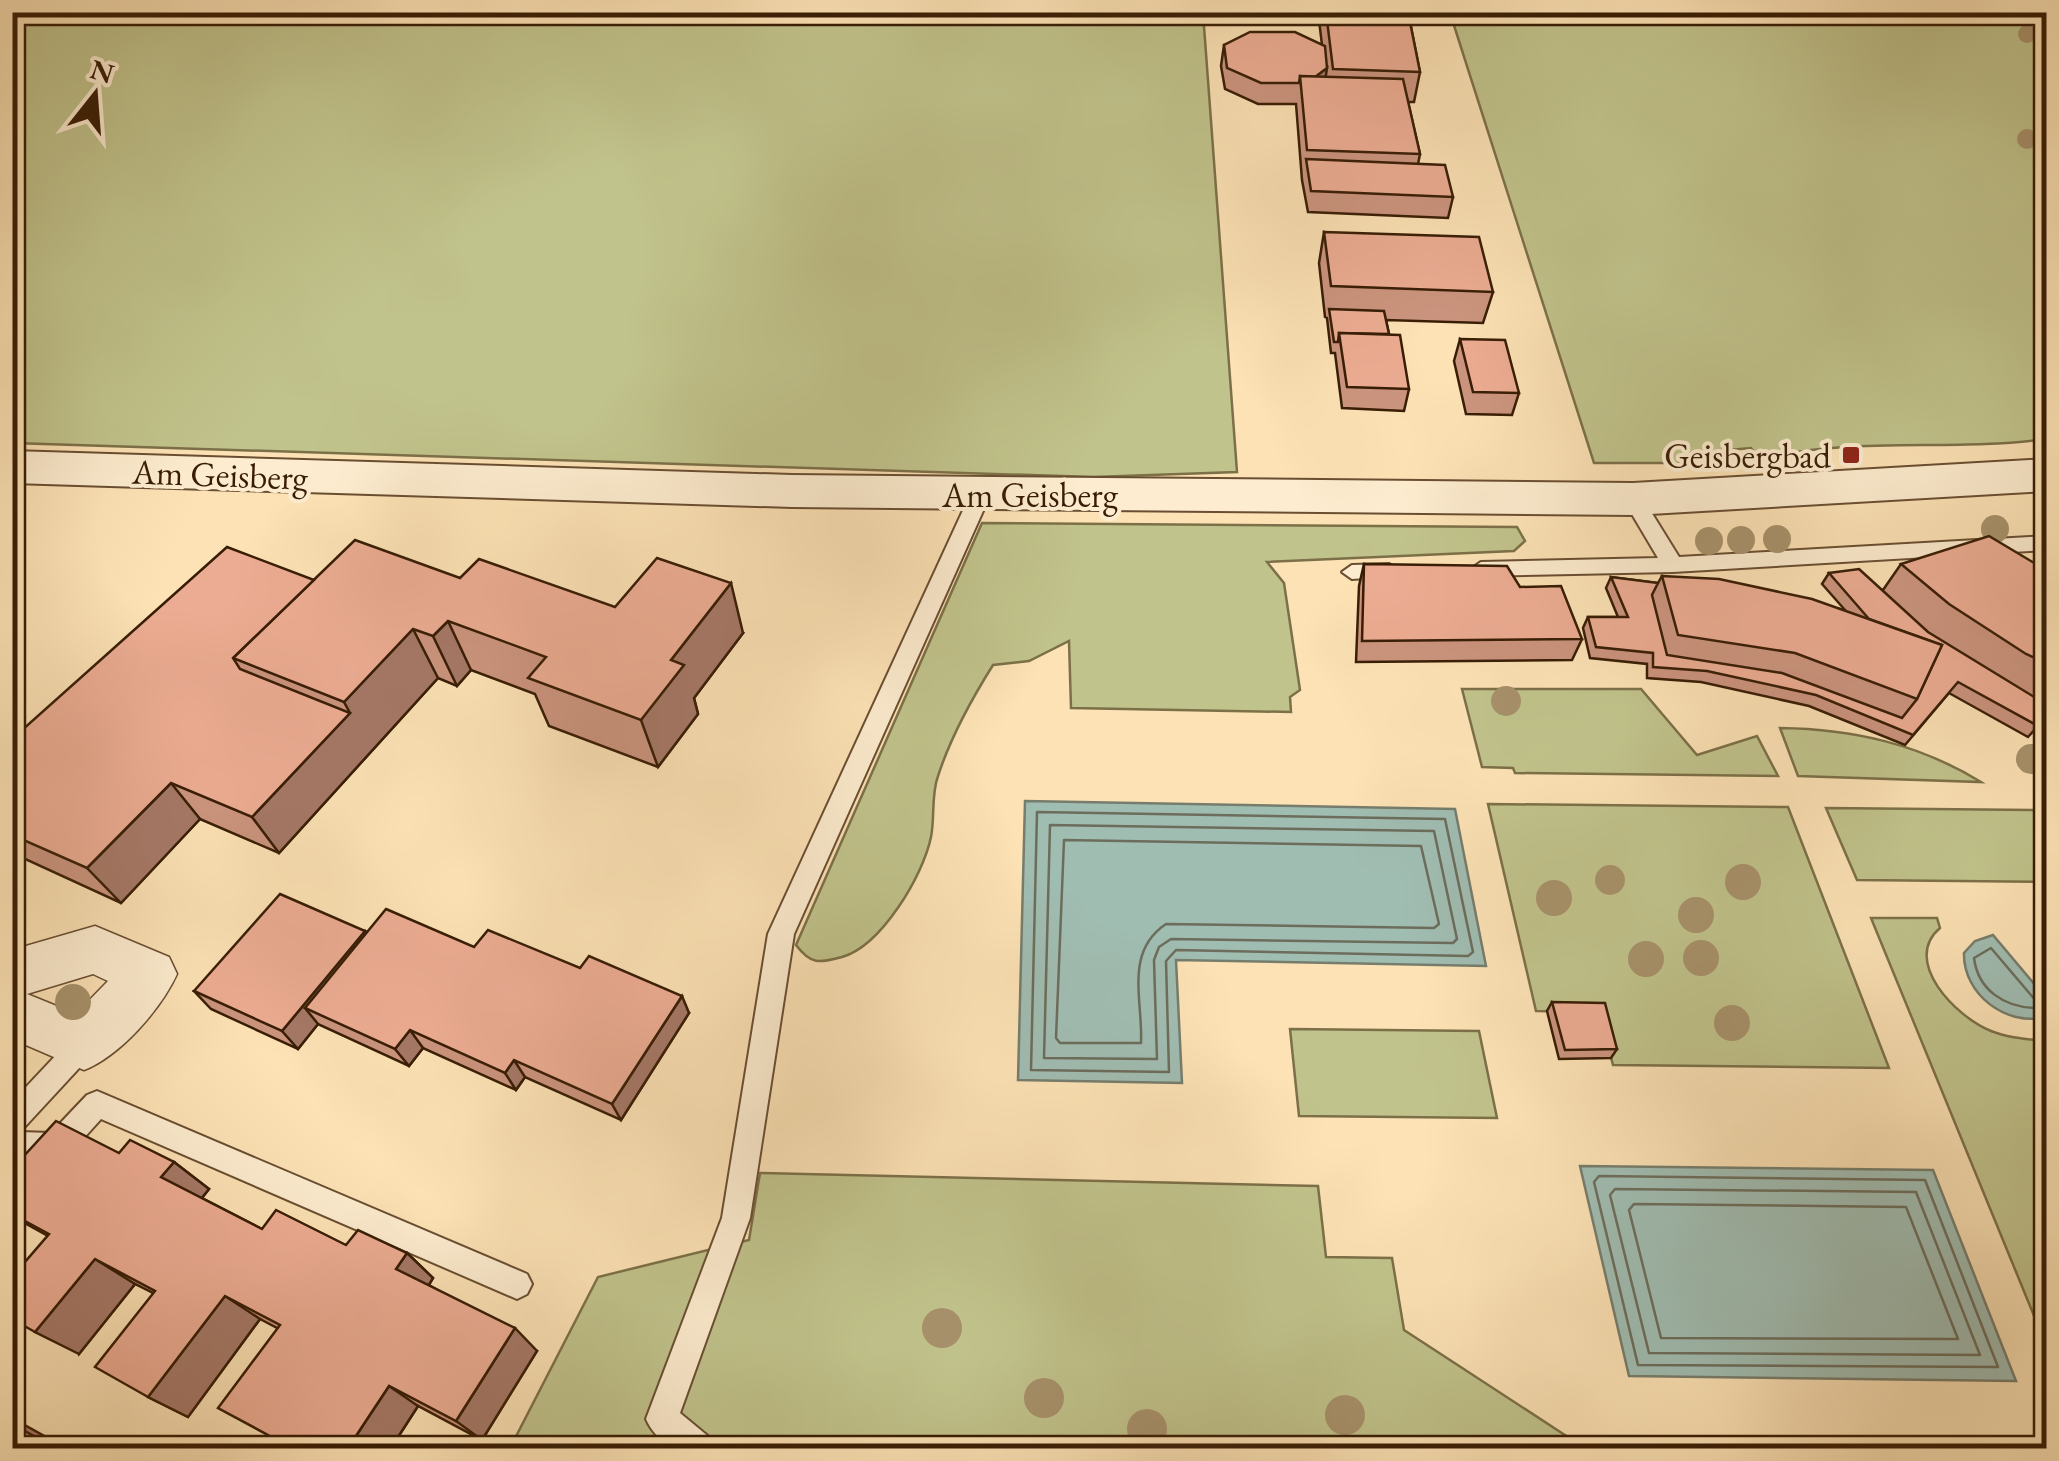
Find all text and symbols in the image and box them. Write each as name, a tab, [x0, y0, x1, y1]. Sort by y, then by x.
north arrow	[45, 45, 145, 145]
text: N	[86, 51, 119, 92]
place label: Geisbergbad	[1664, 433, 1831, 478]
marker: Geisbergbad	[1840, 444, 1862, 466]
street label: Am Geisberg	[130, 448, 310, 500]
street label: Am Geisberg	[941, 472, 1119, 517]

